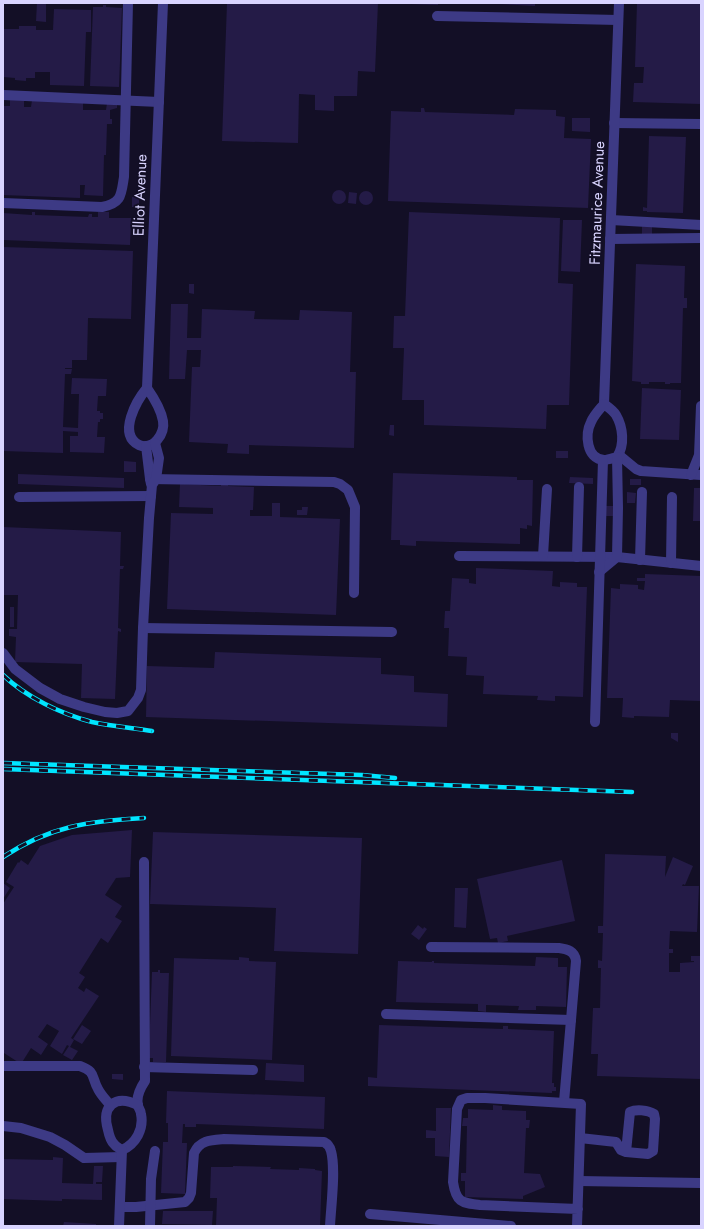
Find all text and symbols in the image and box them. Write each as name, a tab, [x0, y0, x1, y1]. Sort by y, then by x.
street label: Fitzmaurice Avenue	[584, 140, 610, 265]
street label: Elliot Avenue	[128, 153, 152, 236]

